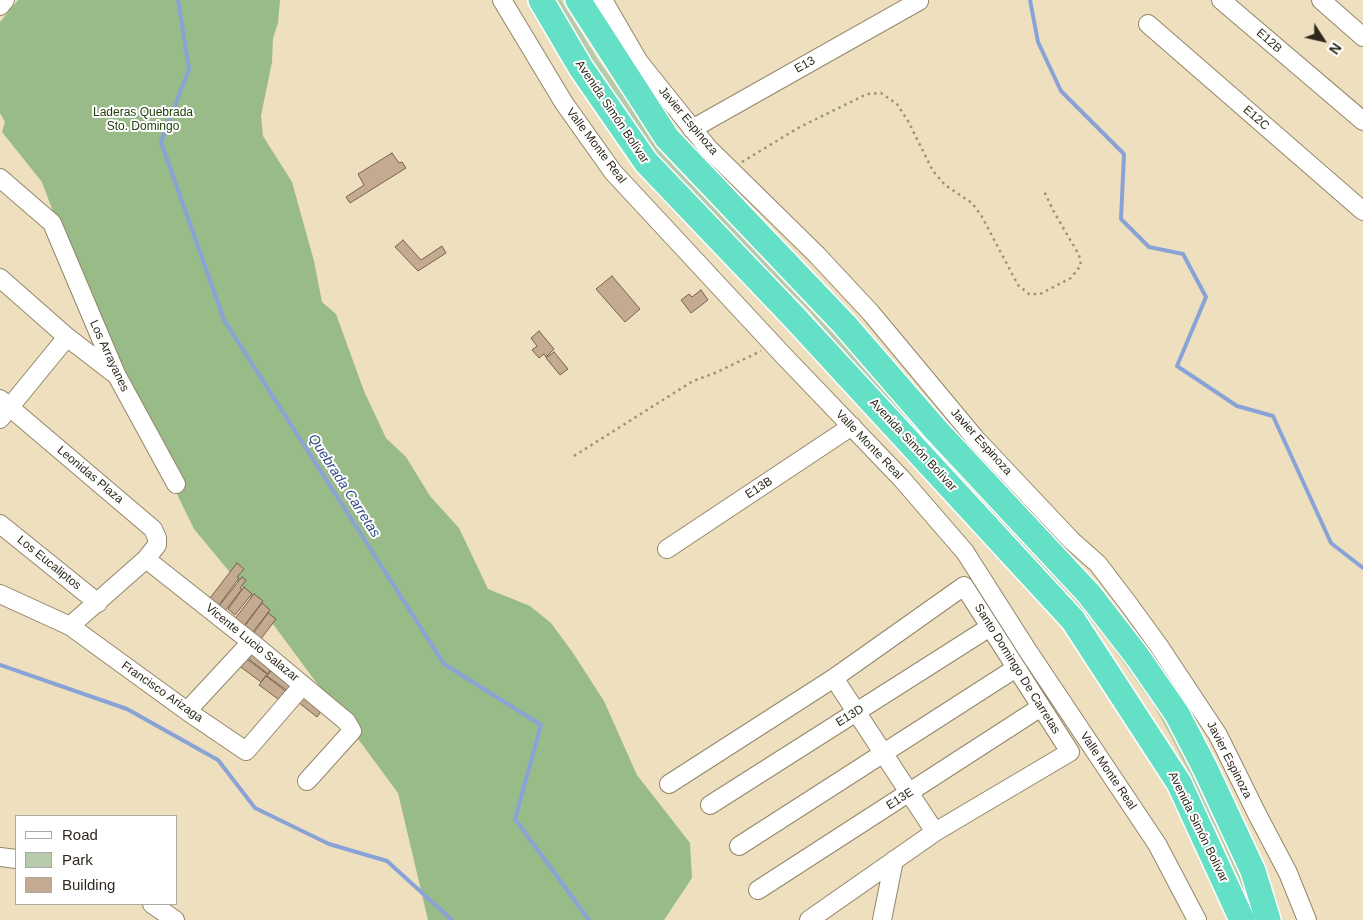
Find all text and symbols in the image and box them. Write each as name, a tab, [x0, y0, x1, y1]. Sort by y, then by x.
north arrow	[1298, 15, 1348, 65]
street label: E12B	[1253, 26, 1285, 56]
text: N	[1326, 40, 1345, 57]
street label: E13	[792, 54, 818, 76]
street label: Avenida Simón Bolívar	[572, 58, 652, 166]
street label: Javier Espinoza	[655, 84, 721, 158]
street label: E12C	[1240, 103, 1272, 133]
park label: Laderas Quebrada Sto. Domingo	[93, 106, 193, 134]
street label: Valle Monte Real	[563, 106, 629, 186]
street label: Los Arrayanes	[86, 318, 132, 394]
street label: Avenida Simón Bolívar	[866, 396, 960, 494]
street label: Javier Espinoza	[947, 406, 1015, 478]
street label: Valle Monte Real	[832, 407, 906, 483]
water label: Quebrada Carretas	[304, 431, 384, 541]
street label: Leonidas Plaza	[54, 443, 126, 507]
street label: E13B	[743, 474, 775, 502]
street label: Los Eucaliptos	[14, 533, 84, 593]
street label: Vicente Lucio Salazar	[202, 601, 302, 685]
street label: Santo Domingo De Carretas	[971, 601, 1063, 737]
street label: Francisco Arizaga	[119, 659, 205, 725]
street label: E13D	[833, 702, 867, 730]
street label: Javier Espinoza	[1203, 719, 1255, 801]
street label: Valle Monte Real	[1077, 729, 1139, 813]
street label: Avenida Simón Bolívar	[1165, 769, 1231, 885]
street label: E13E	[884, 785, 916, 813]
legend	[15, 815, 178, 905]
text: Road	[62, 826, 98, 843]
text: Park	[62, 851, 93, 868]
text: Building	[62, 876, 115, 893]

